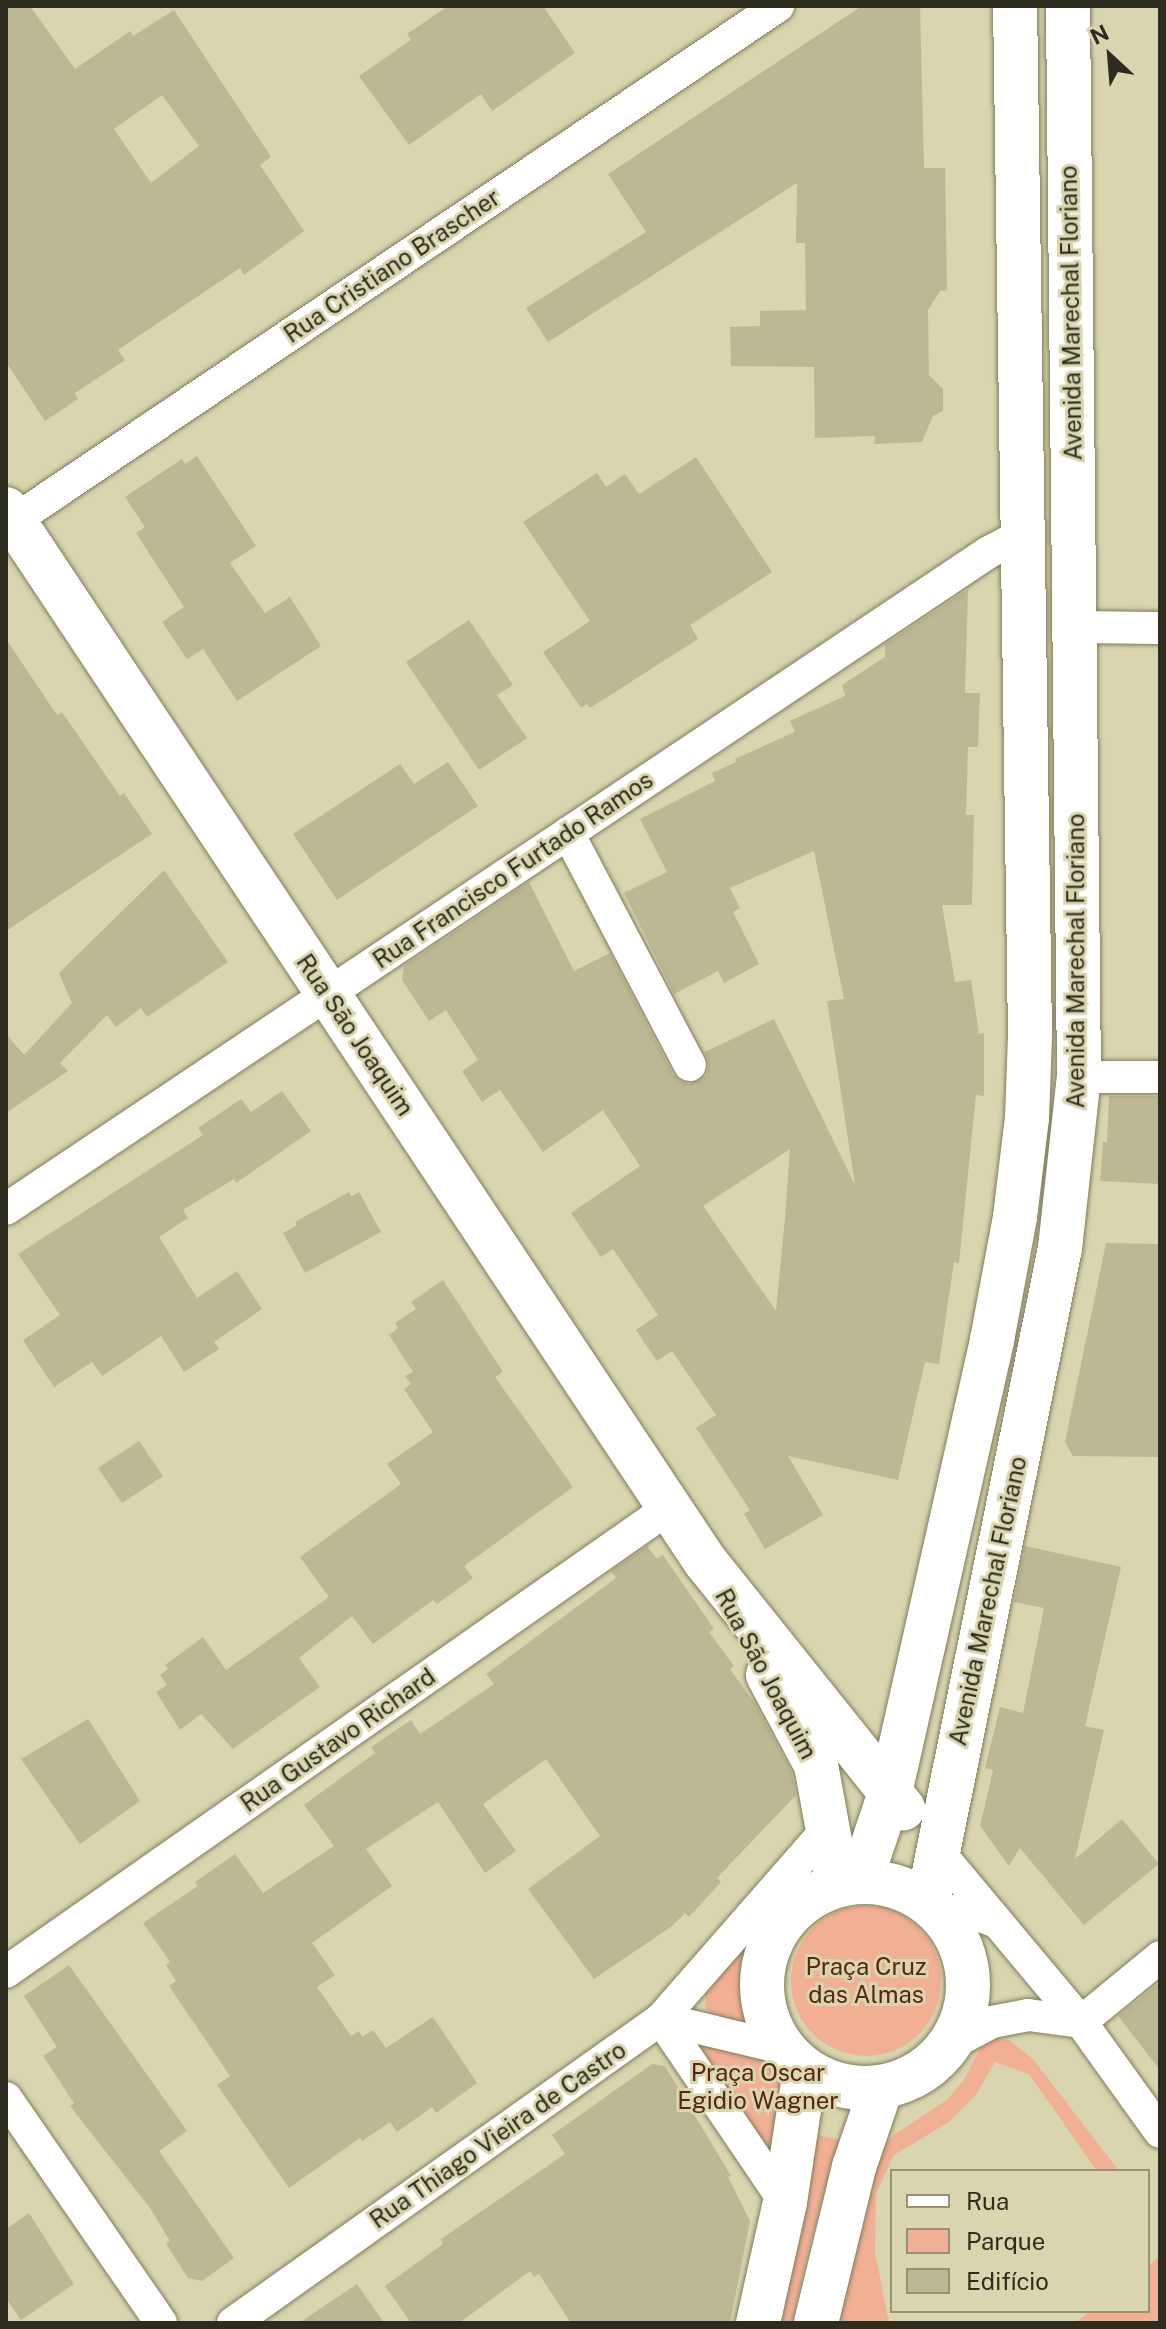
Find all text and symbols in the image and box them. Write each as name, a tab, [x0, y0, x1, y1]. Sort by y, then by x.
north arrow	[1070, 16, 1150, 96]
text: N	[1086, 19, 1113, 50]
street label: Avenida Marechal Floriano	[1054, 165, 1088, 461]
street label: Rua Cristiano Brascher	[278, 183, 506, 349]
street label: Rua Francisco Furtado Ramos	[367, 765, 659, 975]
street label: Avenida Marechal Floriano	[1062, 813, 1090, 1109]
street label: Rua São Joaquim	[290, 949, 420, 1121]
street label: Avenida Marechal Floriano	[943, 1454, 1033, 1748]
street label: Rua São Joaquim	[709, 1584, 823, 1764]
street label: Rua Gustavo Richard	[235, 1662, 441, 1818]
park label: Praça Cruz das Almas	[806, 1953, 926, 2009]
street label: Rua Thiago Vieira de Castro	[364, 2035, 632, 2235]
park label: Praça Oscar Egidio Wagner	[677, 2059, 839, 2115]
legend	[890, 2169, 1150, 2313]
text: Rua	[966, 2187, 1009, 2215]
text: Parque	[966, 2227, 1045, 2255]
text: Edifício	[966, 2267, 1049, 2295]

